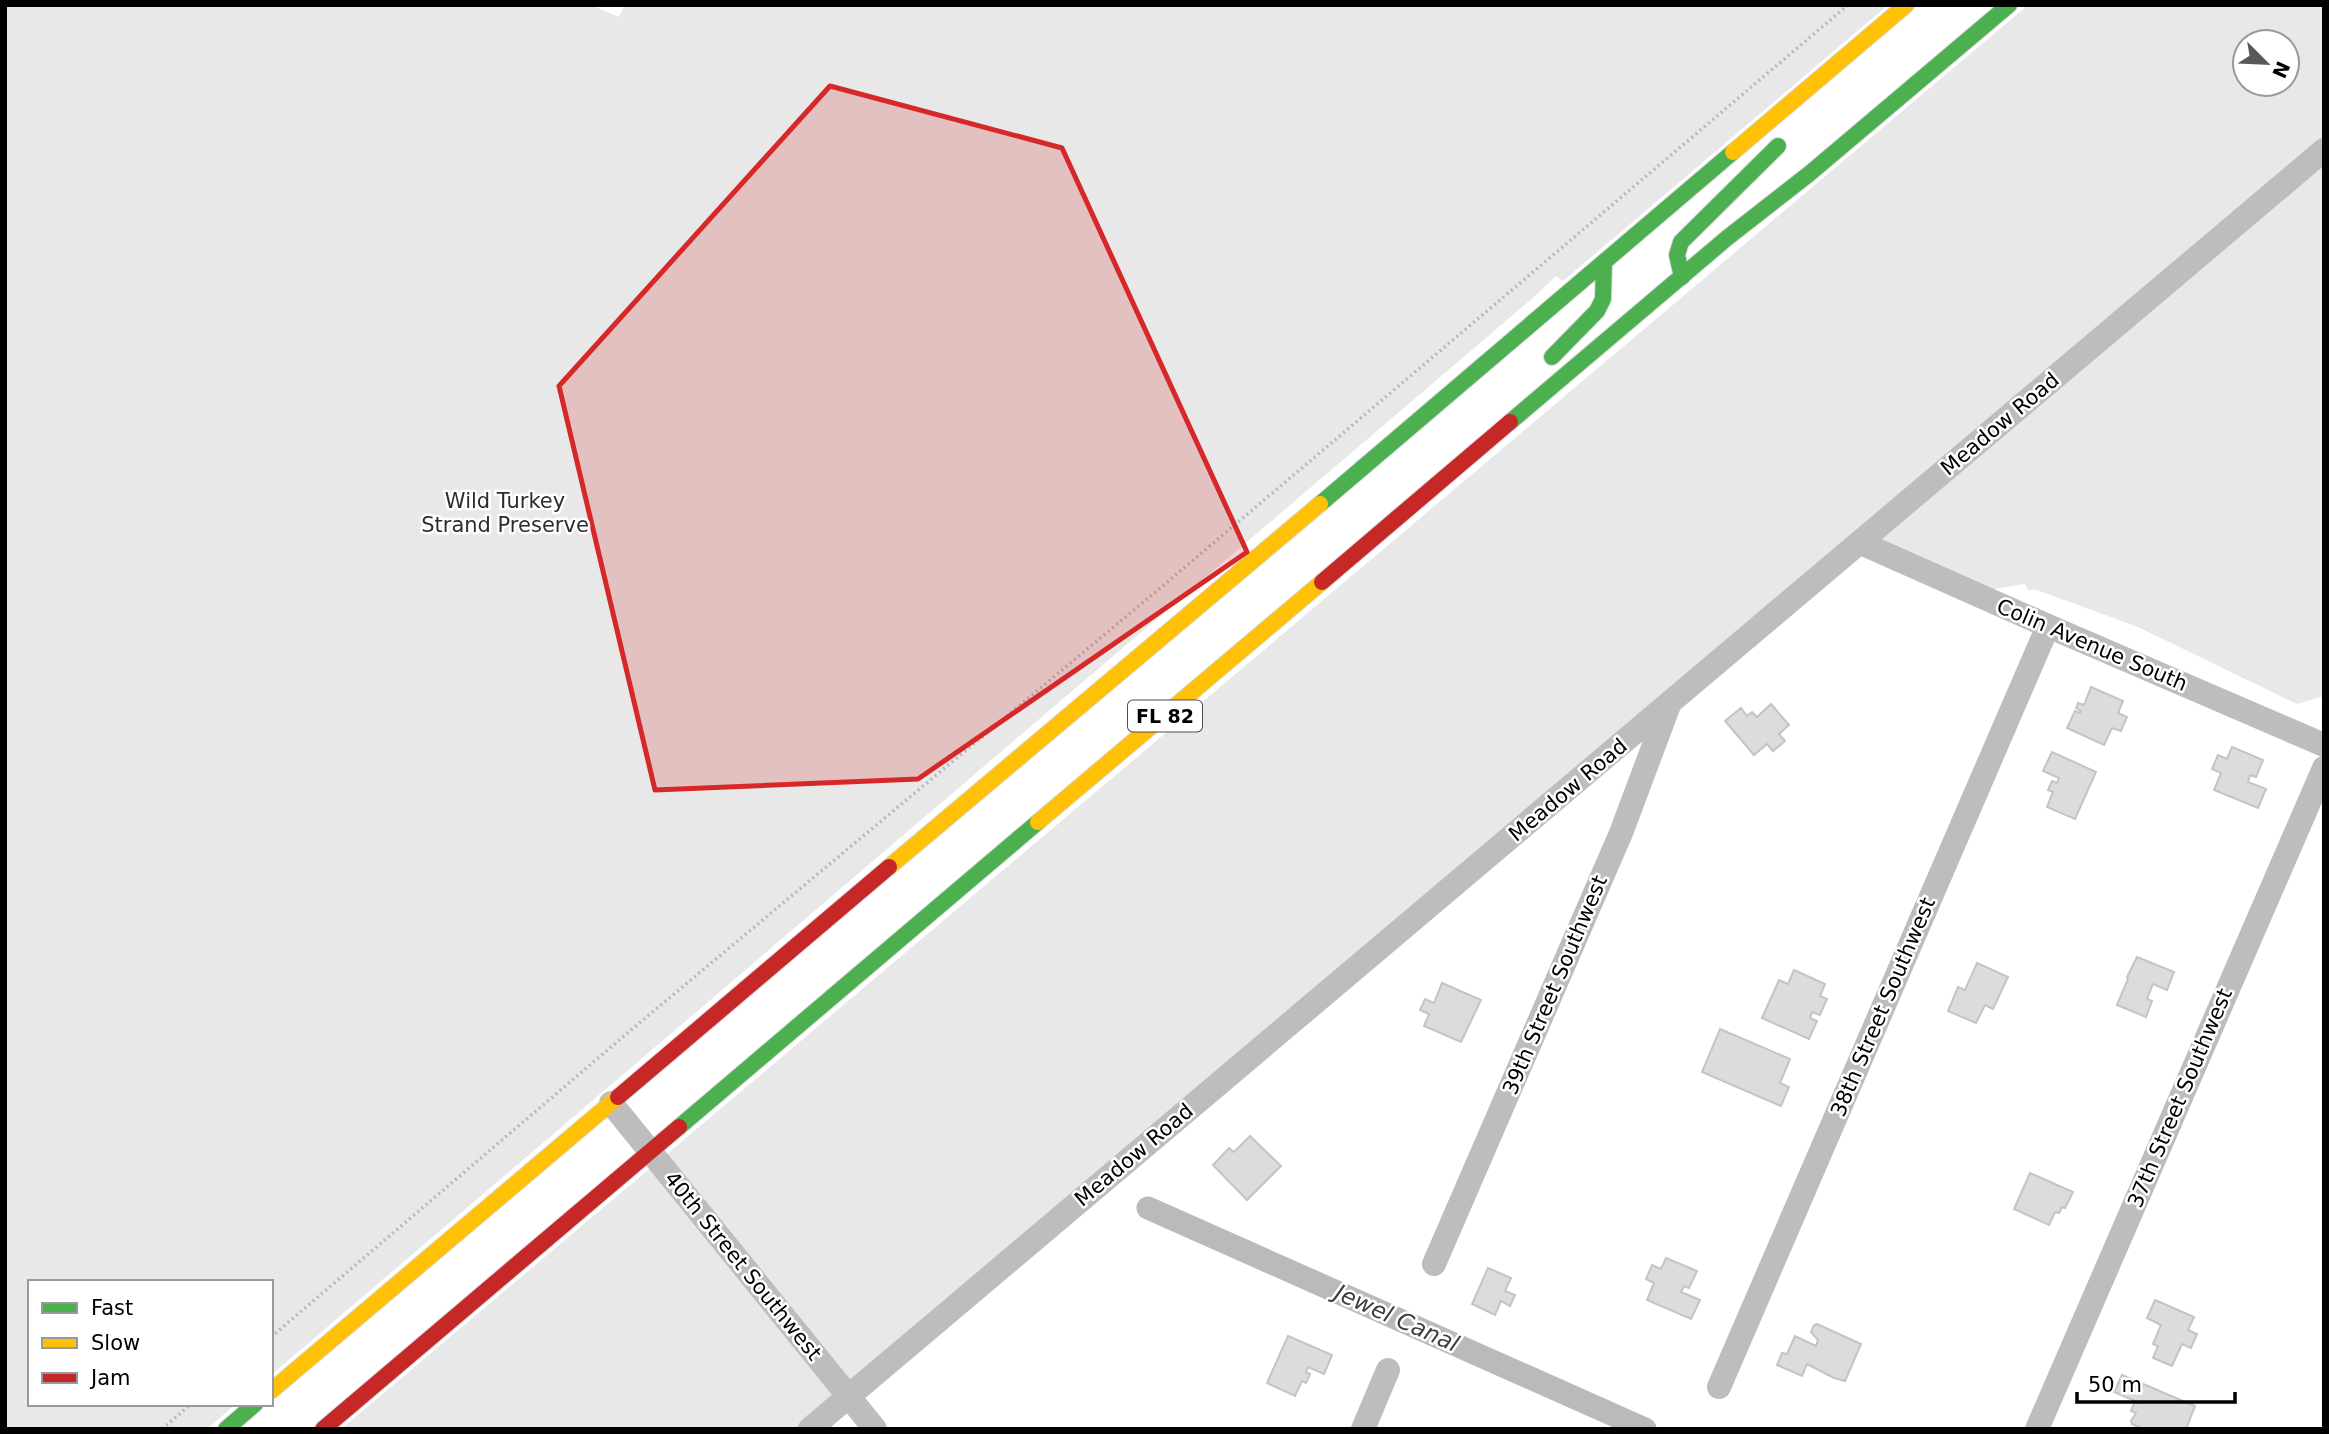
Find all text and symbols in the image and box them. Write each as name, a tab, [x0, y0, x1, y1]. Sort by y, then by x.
north arrow	[2231, 28, 2301, 98]
text: N	[2268, 58, 2295, 82]
street label: Meadow Road	[1936, 368, 2064, 480]
park label: Wild Turkey Strand Preserve	[421, 489, 589, 537]
street label: Colin Avenue South	[1993, 594, 2191, 696]
road number: FL 82	[1128, 701, 1202, 732]
street label: Meadow Road	[1504, 734, 1632, 846]
street label: 39th Street Southwest	[1498, 872, 1612, 1098]
street label: 38th Street Southwest	[1826, 894, 1940, 1120]
street label: 37th Street Southwest	[2123, 985, 2237, 1211]
street label: Meadow Road	[1070, 1099, 1198, 1211]
street label: 40th Street Southwest	[659, 1167, 827, 1365]
water label: Jewel Canal	[1327, 1277, 1464, 1357]
legend	[28, 1280, 273, 1406]
text: Fast	[91, 1296, 133, 1320]
text: Slow	[91, 1331, 140, 1355]
scale bar	[2077, 1360, 2234, 1404]
text: Jam	[89, 1366, 131, 1390]
text: 50 m	[2088, 1373, 2142, 1397]

